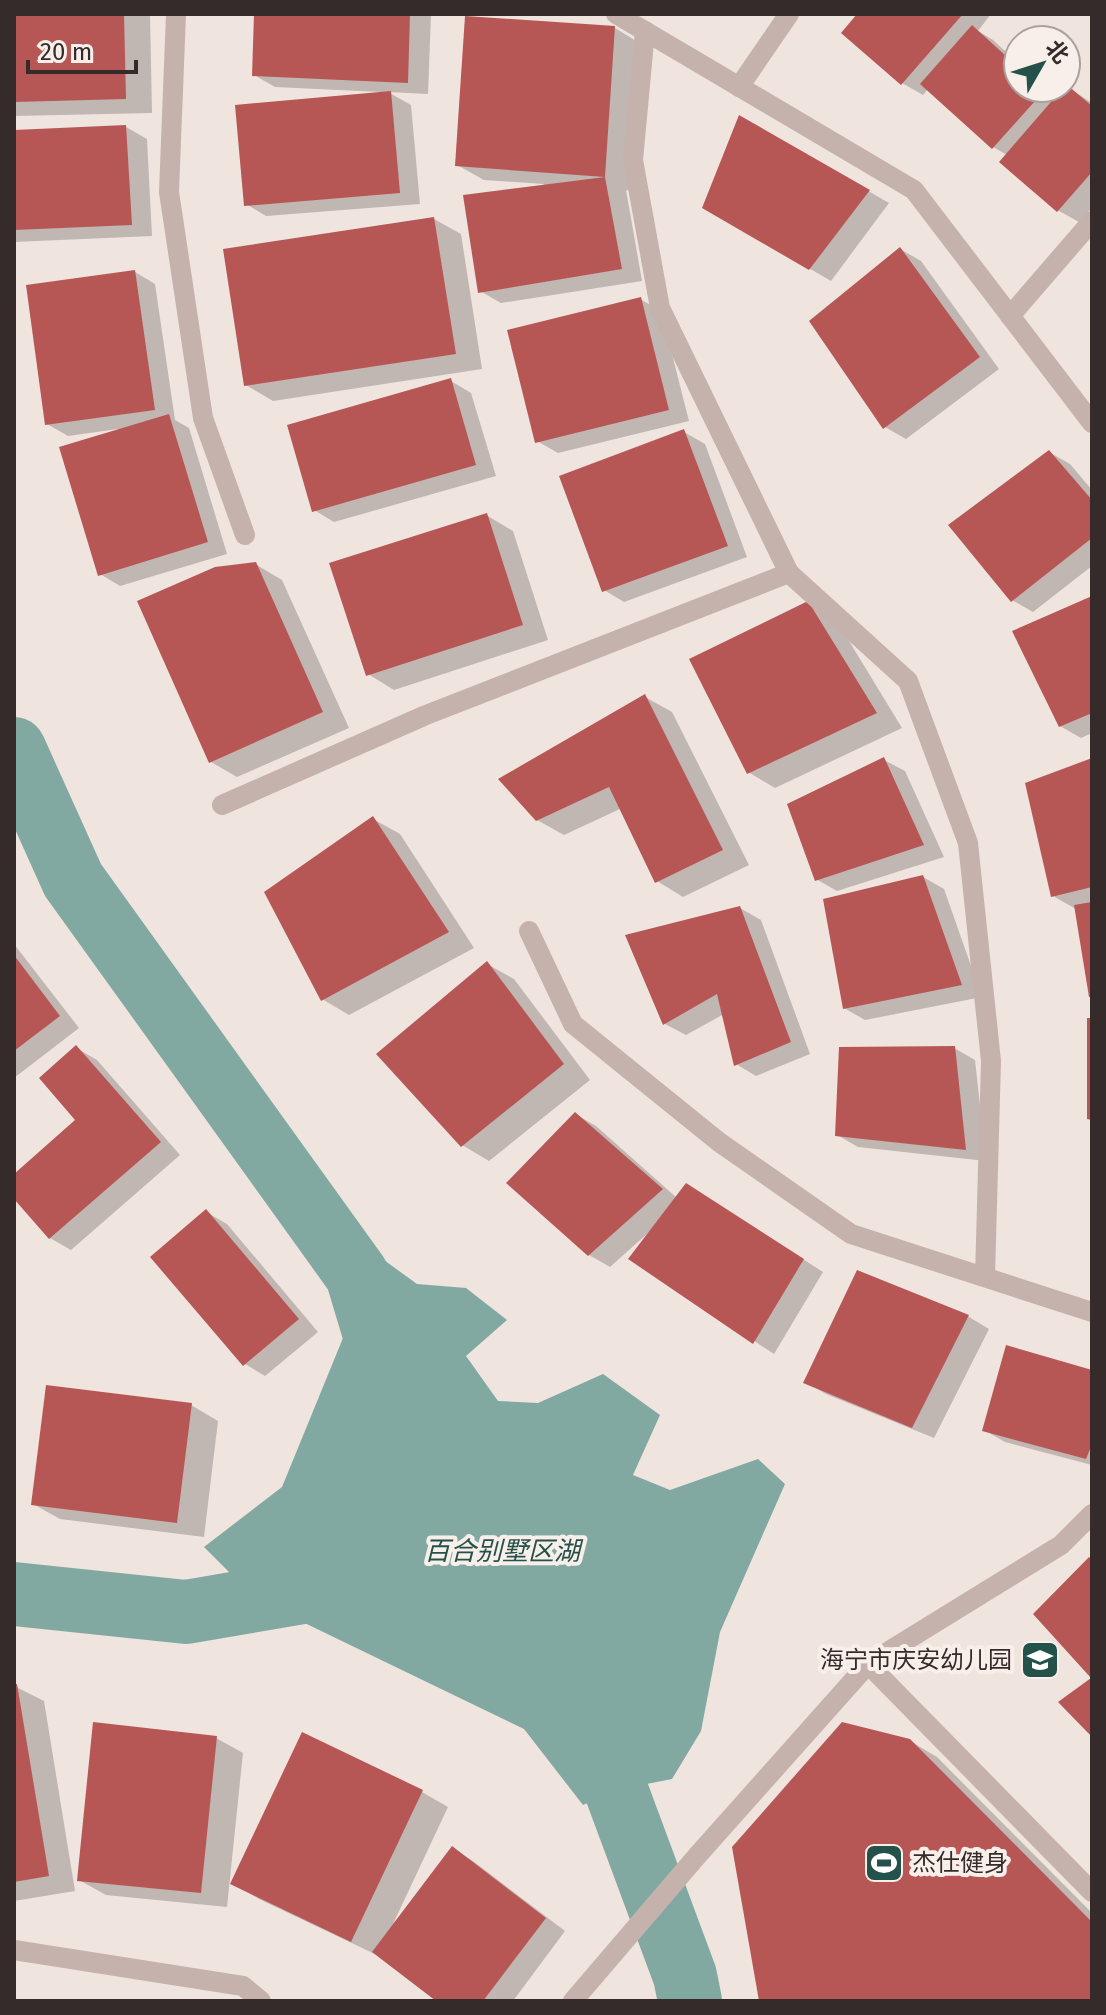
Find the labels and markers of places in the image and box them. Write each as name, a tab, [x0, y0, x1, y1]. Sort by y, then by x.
school or university icon: 海宁市庆安幼儿园	[1019, 1639, 1061, 1681]
place label: 海宁市庆安幼儿园	[820, 1646, 1012, 1674]
sports icon: 杰仕健身	[863, 1842, 905, 1884]
place label: 杰仕健身	[912, 1849, 1008, 1877]

